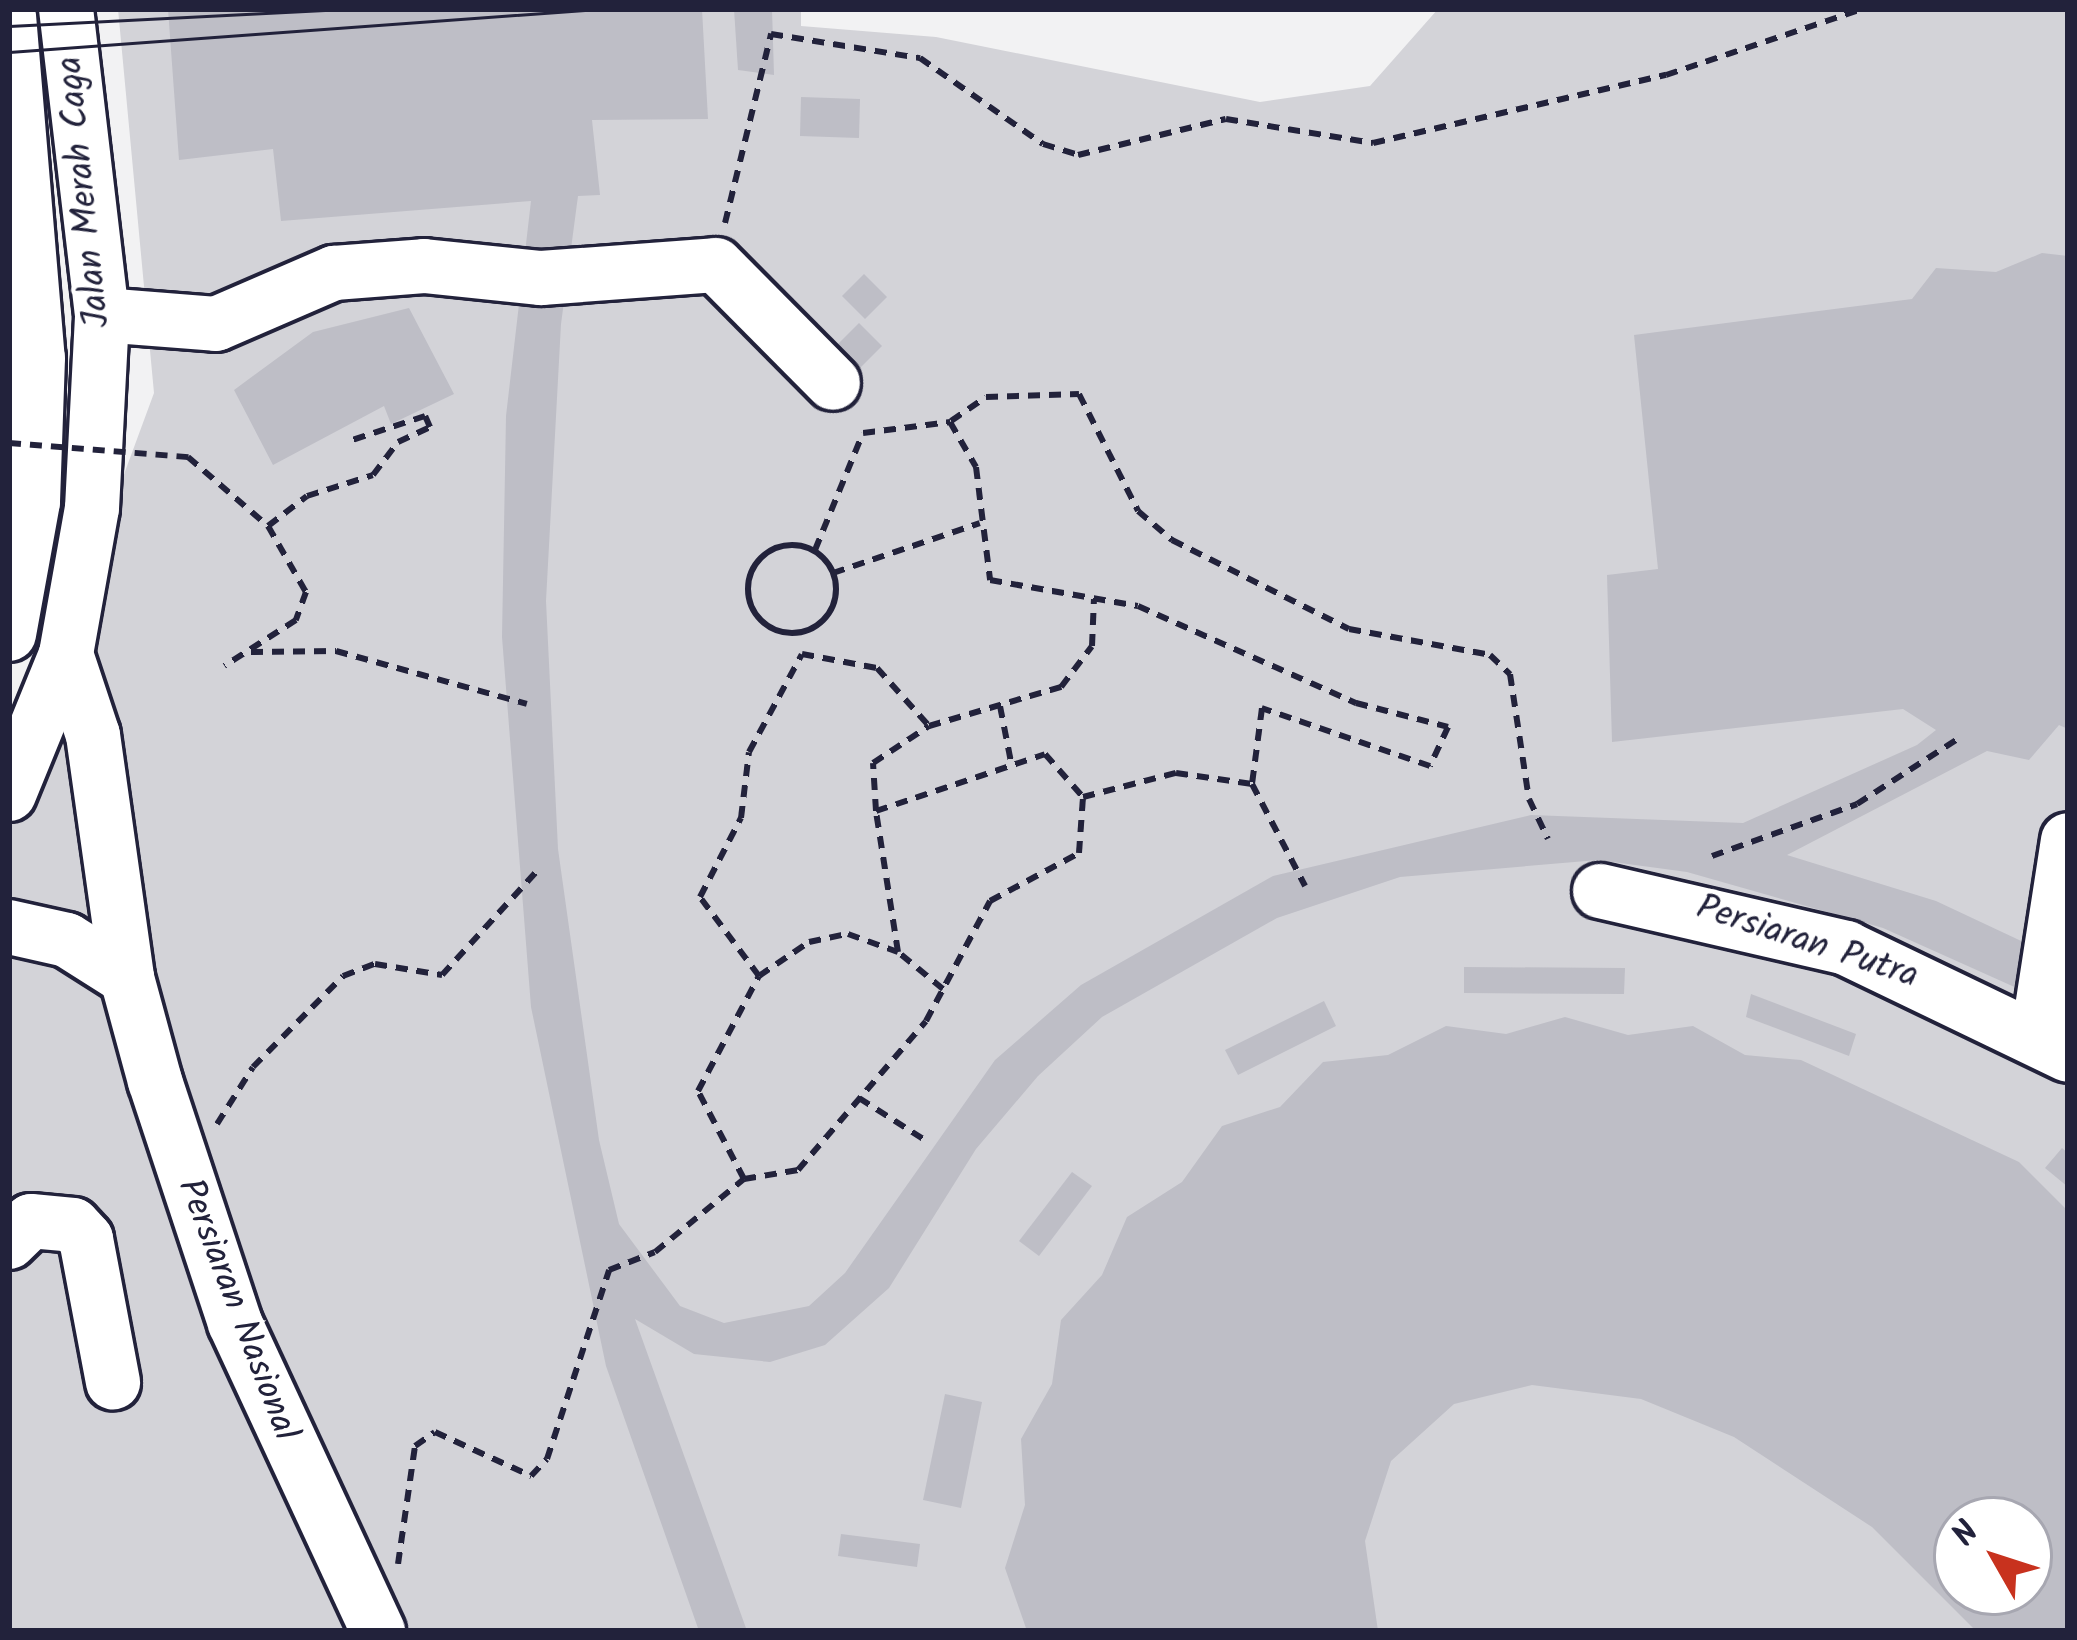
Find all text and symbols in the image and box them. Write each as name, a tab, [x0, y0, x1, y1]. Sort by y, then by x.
street label: Jalan Merah Caga	[49, 54, 121, 330]
street label: Persiaran Putra	[1691, 887, 1923, 999]
street label: Persiaran Nasional	[167, 1173, 307, 1447]
north arrow	[1933, 1496, 2053, 1616]
text: N	[1940, 1510, 1994, 1560]

